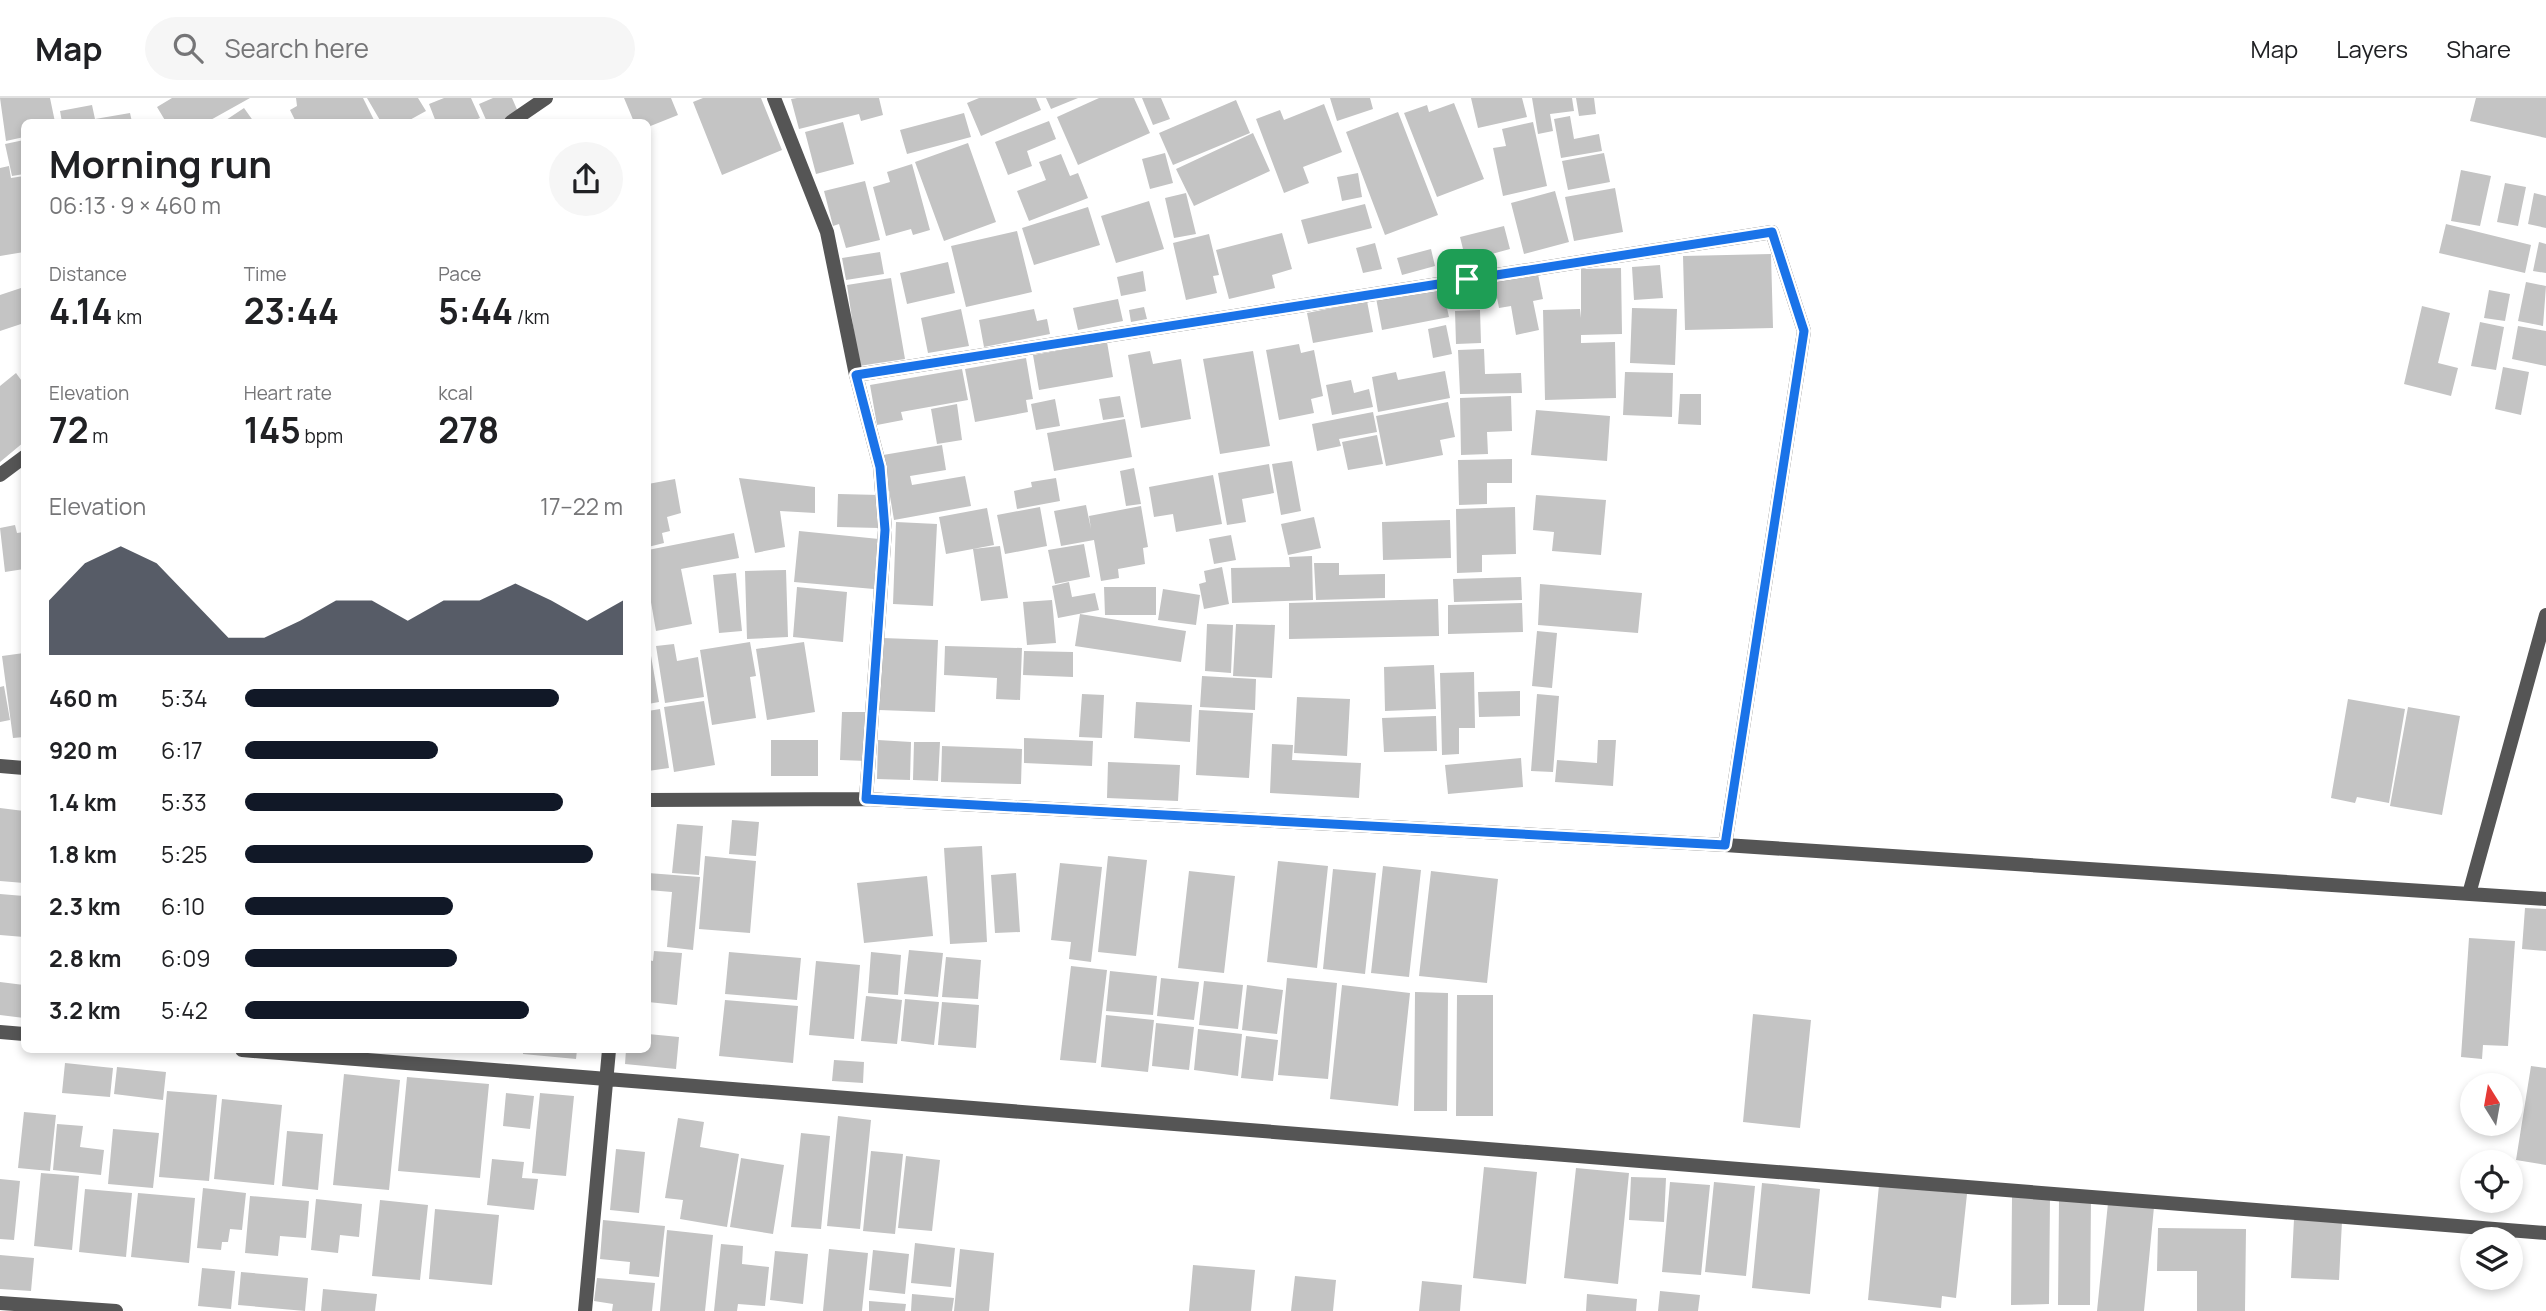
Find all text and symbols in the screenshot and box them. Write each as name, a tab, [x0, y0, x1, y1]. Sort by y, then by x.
search box	[145, 17, 635, 80]
text: Map	[35, 26, 103, 71]
icon: search	[169, 29, 207, 67]
text: Search here	[225, 30, 369, 66]
text: Map	[2251, 32, 2298, 65]
text: Layers	[2336, 32, 2408, 65]
text: Share	[2446, 32, 2511, 65]
text: Morning run	[49, 137, 272, 189]
button: share	[549, 142, 623, 216]
text: 06:13 · 9 × 460 m	[49, 189, 221, 221]
pin	[1437, 249, 1497, 309]
icon: arrive	[1448, 260, 1486, 298]
text: Distance	[49, 261, 127, 287]
text: Time	[244, 261, 287, 287]
text: Pace	[438, 261, 481, 287]
text: 4.14	[49, 287, 113, 335]
text: 23:44	[244, 287, 339, 335]
text: 5:44	[438, 287, 513, 335]
text: km	[113, 304, 142, 330]
text: /km	[513, 304, 550, 330]
text: Elevation	[49, 380, 129, 406]
text: Heart rate	[244, 380, 332, 406]
text: kcal	[438, 380, 473, 406]
text: 72	[49, 406, 89, 454]
text: 145	[244, 406, 301, 454]
text: 278	[438, 406, 499, 454]
text: m	[89, 423, 108, 449]
text: bpm	[301, 423, 343, 449]
text: Elevation	[49, 490, 146, 522]
text: 17–22 m	[540, 490, 623, 522]
text: 460 m	[49, 682, 118, 714]
text: 5:34	[161, 682, 207, 714]
text: 920 m	[49, 734, 117, 766]
text: 6:17	[161, 734, 203, 766]
text: 1.4 km	[49, 786, 117, 818]
text: 5:33	[161, 786, 207, 818]
text: 1.8 km	[49, 838, 117, 870]
text: 5:25	[161, 838, 208, 870]
text: 2.3 km	[49, 890, 121, 922]
text: 6:10	[161, 890, 205, 922]
text: 2.8 km	[49, 942, 121, 974]
text: 6:09	[161, 942, 210, 974]
text: 3.2 km	[49, 994, 121, 1026]
text: 5:42	[161, 994, 208, 1026]
north arrow	[2460, 1073, 2524, 1136]
map controls	[2460, 1073, 2523, 1290]
button: locate	[2460, 1150, 2523, 1213]
button: layers	[2460, 1227, 2523, 1290]

